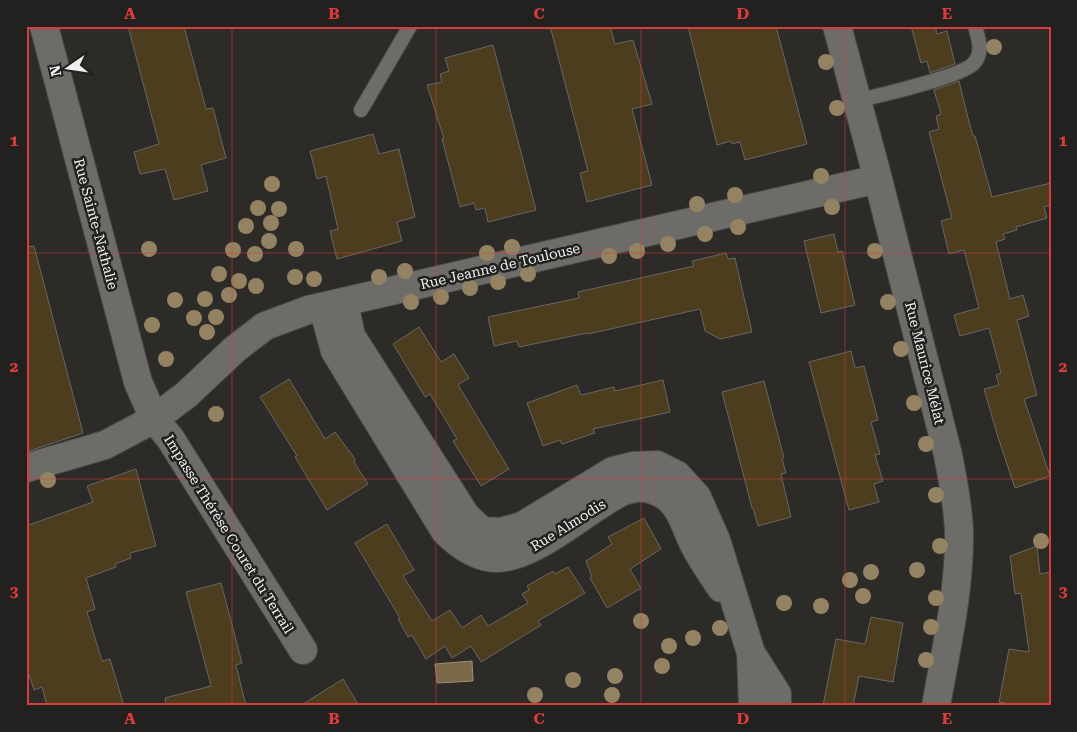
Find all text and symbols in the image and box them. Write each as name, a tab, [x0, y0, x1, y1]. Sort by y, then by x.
text: A	[124, 4, 136, 23]
text: B	[328, 4, 340, 23]
text: C	[533, 4, 545, 23]
text: D	[737, 4, 750, 23]
text: E	[942, 4, 952, 23]
north arrow	[42, 42, 92, 92]
text: N	[46, 64, 64, 78]
text: 1	[10, 131, 19, 150]
text: 1	[1059, 131, 1068, 150]
street label: Rue Sainte-Nathalie	[71, 157, 121, 292]
street label: Rue Jeanne de Toulouse	[419, 240, 582, 292]
street label: Rue Maurice Mélat	[902, 300, 948, 426]
text: 2	[10, 357, 19, 376]
text: 2	[1059, 357, 1068, 376]
street label: Impasse Thérèse Couret du Terrail	[161, 432, 297, 637]
street label: Rue Almodis	[528, 495, 609, 554]
text: 3	[10, 582, 19, 601]
text: 3	[1059, 582, 1068, 601]
text: A	[124, 709, 136, 728]
text: B	[328, 709, 340, 728]
text: C	[533, 709, 545, 728]
text: D	[737, 709, 750, 728]
text: E	[942, 709, 952, 728]

